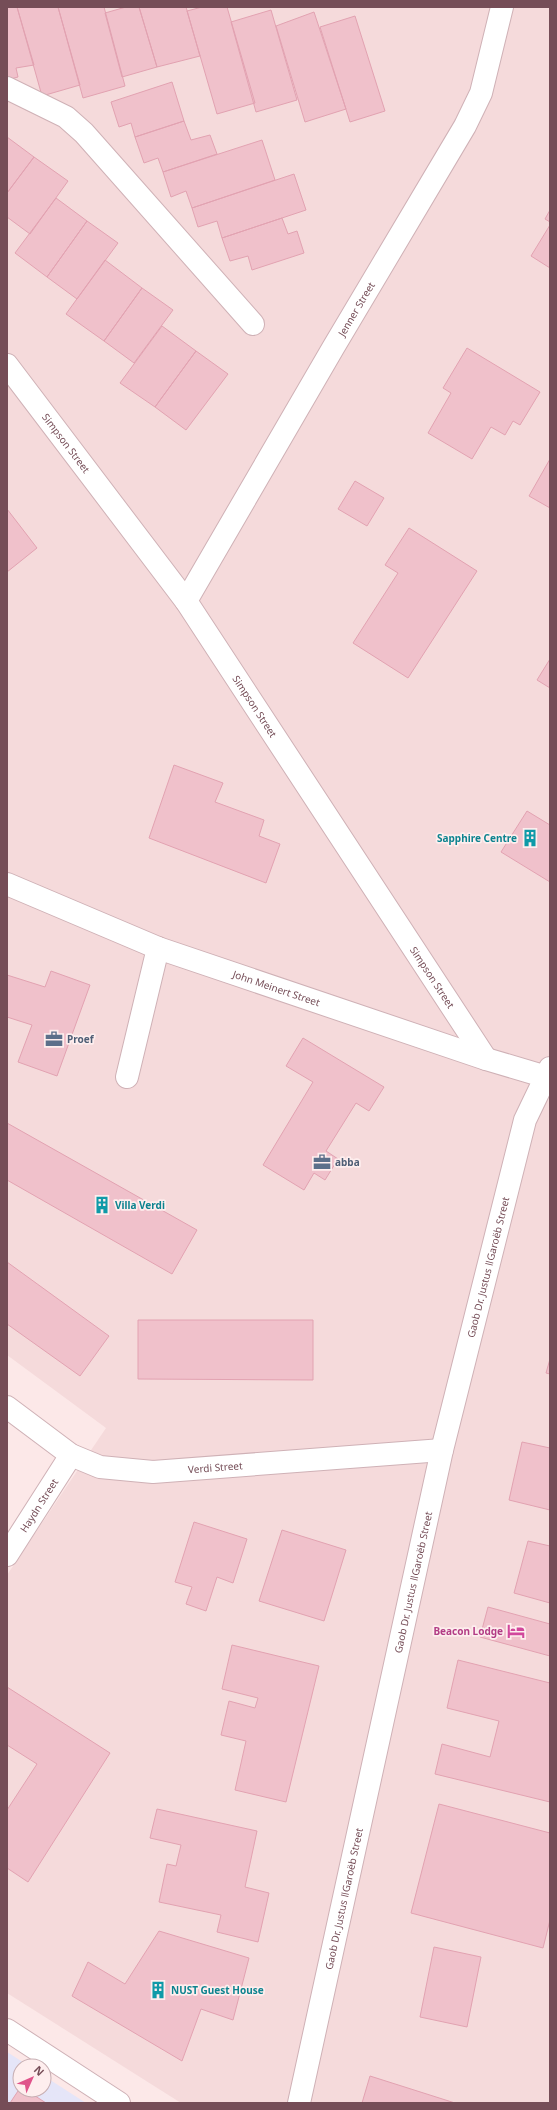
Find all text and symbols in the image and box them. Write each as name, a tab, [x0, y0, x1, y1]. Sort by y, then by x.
street label: Jenner Street	[334, 279, 378, 340]
street label: Simpson Street	[39, 410, 94, 476]
street label: Simpson Street	[230, 673, 281, 740]
building icon: Sapphire Centre	[520, 828, 540, 848]
place label: Sapphire Centre	[437, 831, 517, 845]
street label: Simpson Street	[407, 944, 458, 1011]
street label: John Meinert Street	[230, 966, 322, 1009]
office icon: Proef	[44, 1029, 64, 1049]
place label: Proef	[67, 1032, 95, 1046]
office icon: abba	[312, 1152, 332, 1172]
place label: abba	[335, 1155, 360, 1169]
building icon: Villa Verdi	[92, 1195, 112, 1215]
street label: Gaob Dr. Justus ǁGaroëb Street	[464, 1195, 513, 1339]
place label: Villa Verdi	[115, 1198, 165, 1212]
street label: Verdi Street	[187, 1458, 243, 1476]
street label: Haydn Street	[16, 1475, 61, 1535]
street label: Gaob Dr. Justus ǁGaroëb Street	[391, 1510, 435, 1654]
hotel icon: Beacon Lodge	[506, 1621, 526, 1641]
place label: Beacon Lodge	[433, 1624, 503, 1638]
street label: Gaob Dr. Justus ǁGaroëb Street	[321, 1826, 366, 1971]
building icon: NUST Guest House	[148, 1980, 168, 2000]
place label: NUST Guest House	[171, 1983, 264, 1997]
north arrow	[12, 2058, 52, 2098]
text: N	[31, 2062, 48, 2079]

